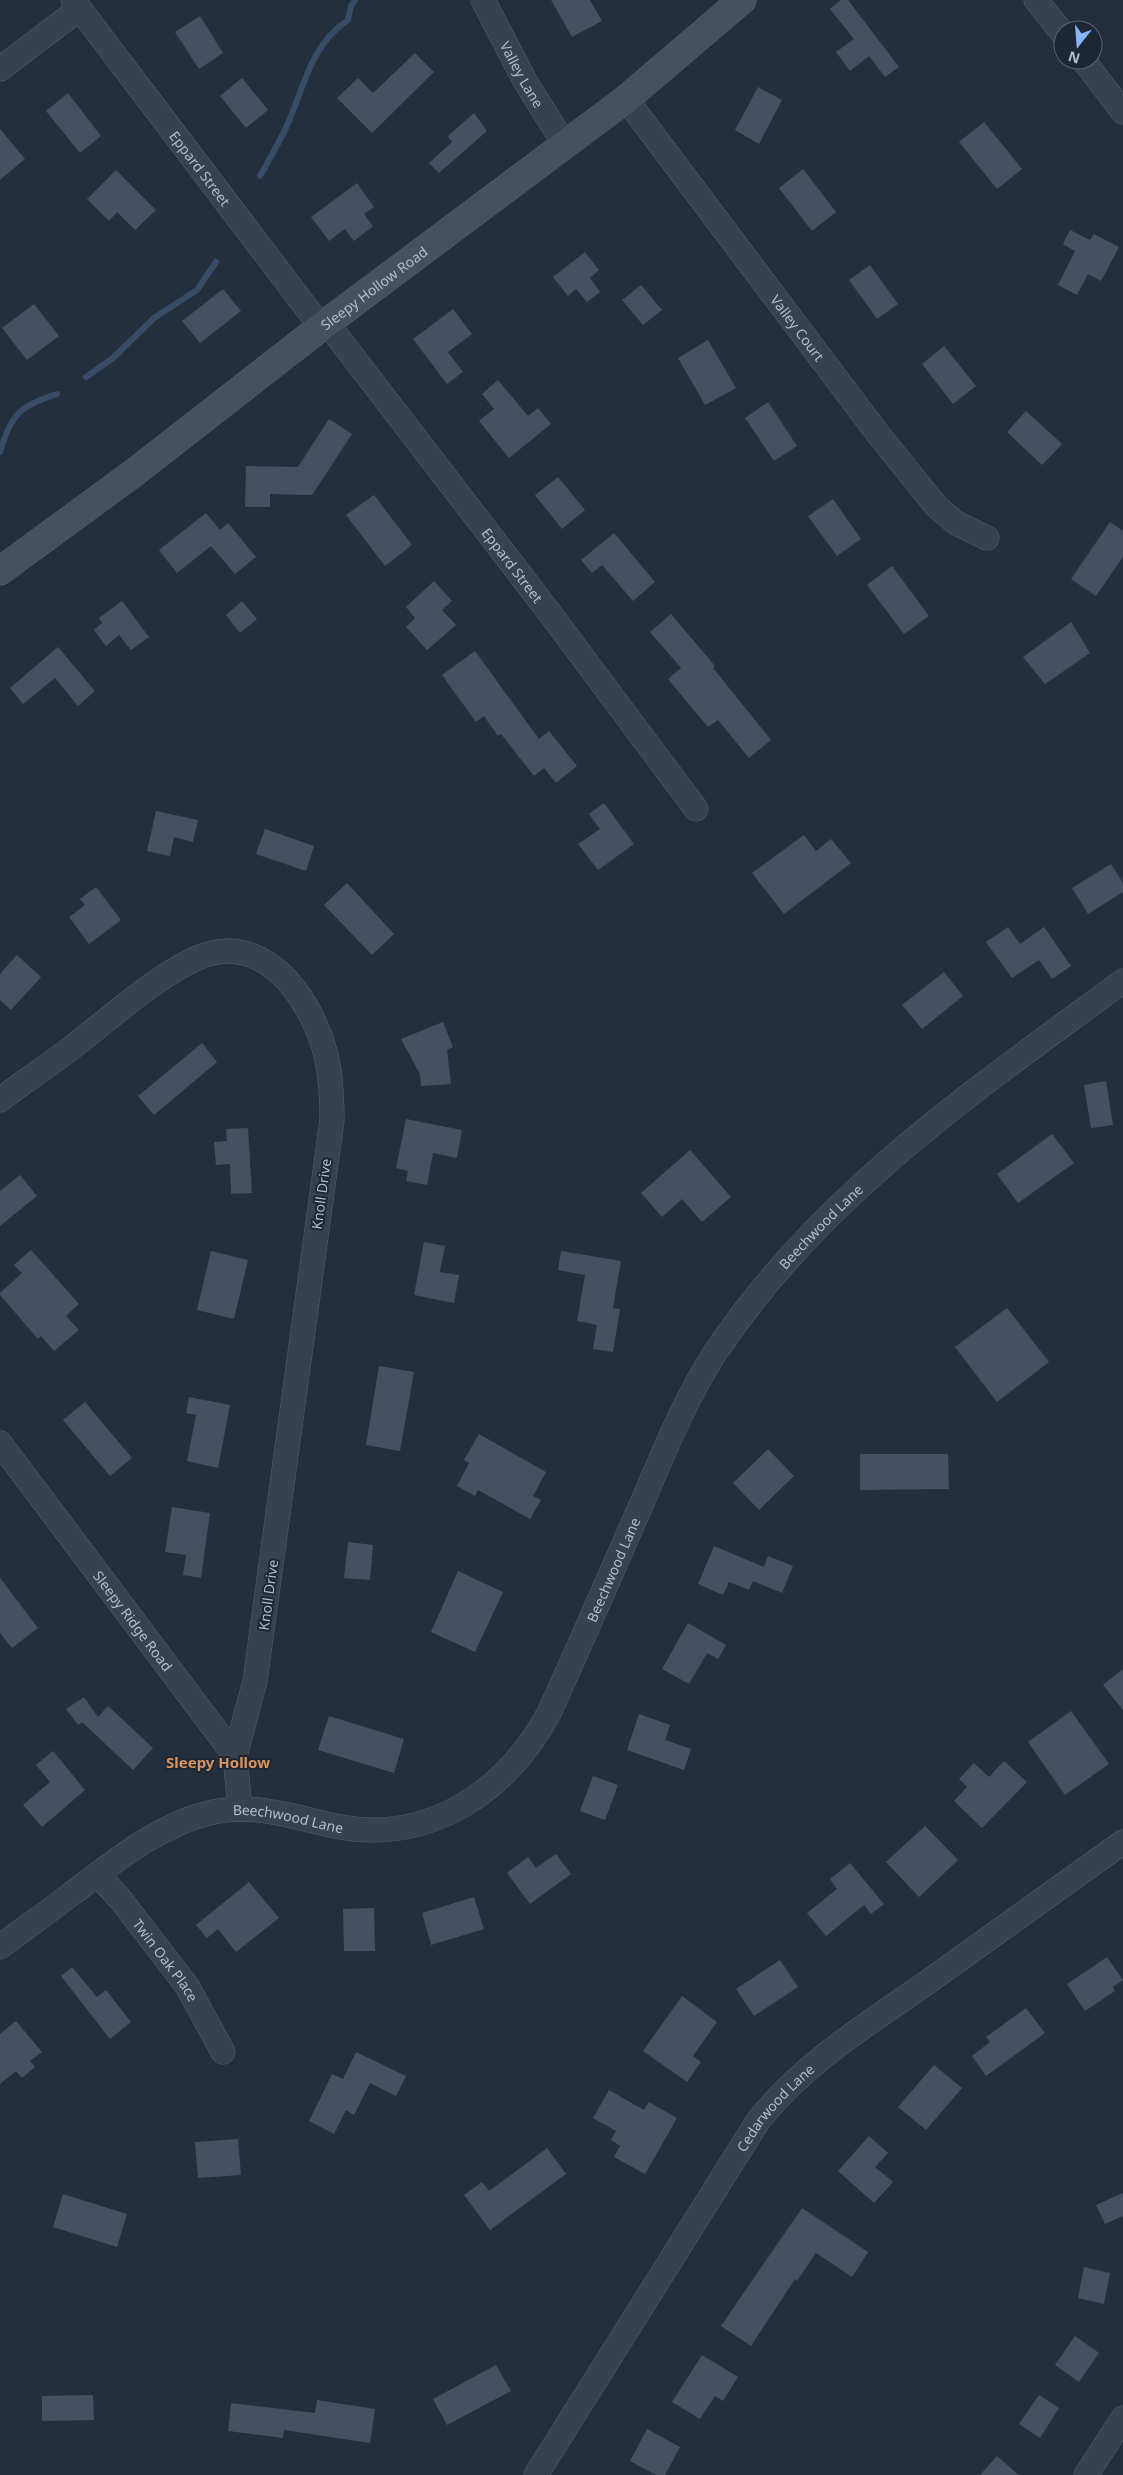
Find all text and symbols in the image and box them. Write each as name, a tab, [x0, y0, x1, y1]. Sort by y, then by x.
north arrow	[1053, 20, 1103, 70]
street label: Valley Lane	[496, 38, 549, 111]
text: N	[1066, 47, 1082, 69]
street label: Eppard Street	[166, 127, 235, 210]
street label: Sleepy Hollow Road	[316, 241, 431, 334]
street label: Valley Court	[767, 290, 829, 365]
street label: Eppard Street	[478, 523, 548, 606]
street label: Knoll Drive	[307, 1157, 335, 1231]
street label: Beechwood Lane	[774, 1179, 867, 1273]
street label: Beechwood Lane	[581, 1514, 644, 1625]
street label: Knoll Drive	[254, 1558, 282, 1632]
street label: Sleepy Ridge Road	[89, 1566, 177, 1675]
district label: Sleepy Hollow	[166, 1752, 270, 1772]
street label: Beechwood Lane	[233, 1800, 345, 1837]
street label: Twin Oak Place	[129, 1914, 203, 2005]
street label: Cedarwood Lane	[732, 2059, 818, 2155]

